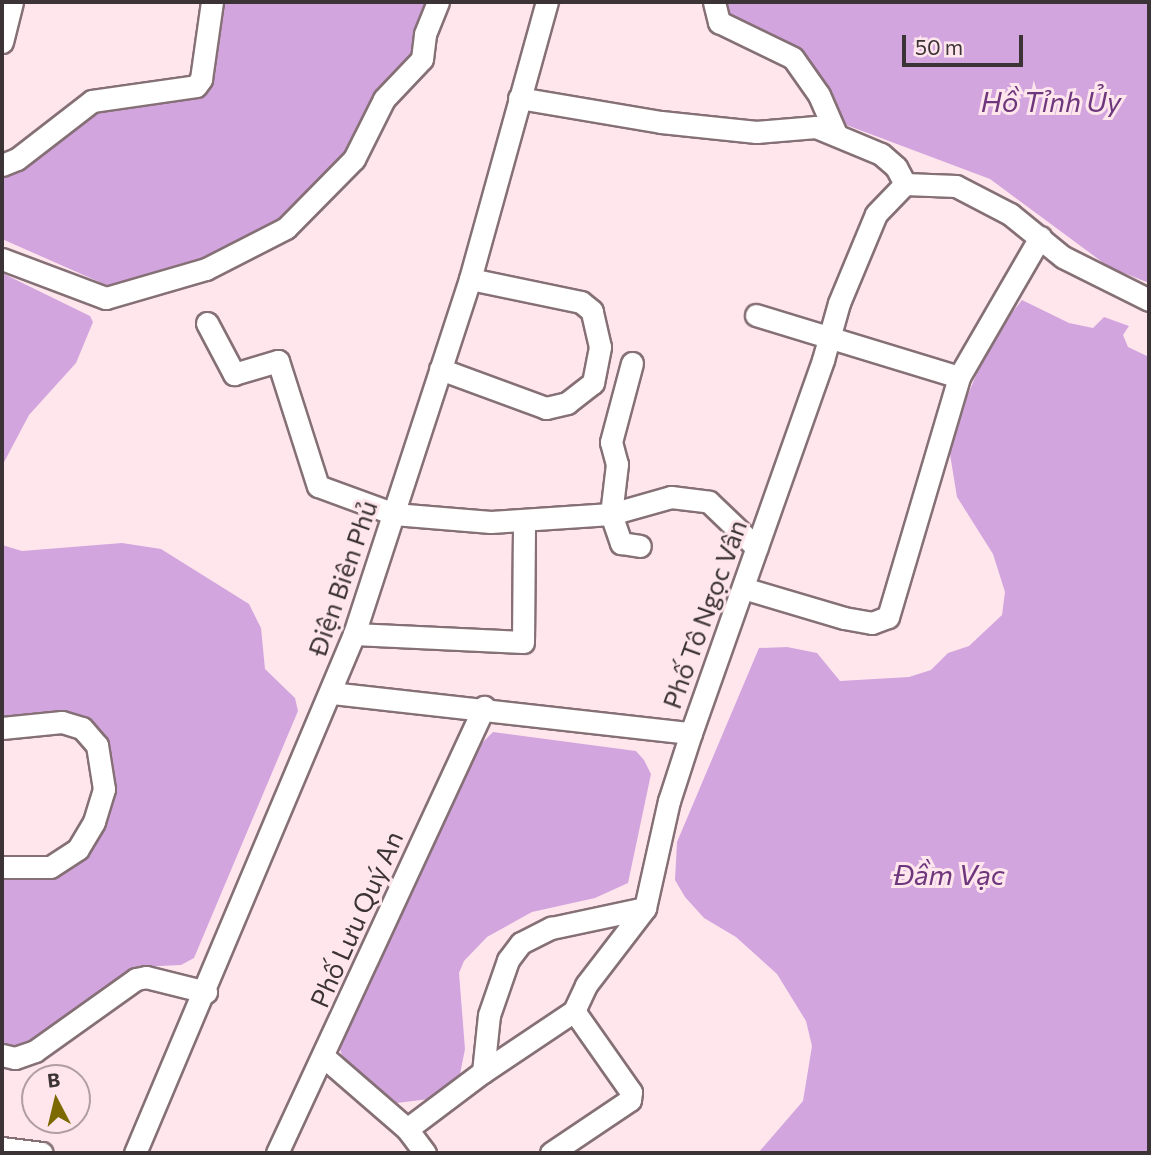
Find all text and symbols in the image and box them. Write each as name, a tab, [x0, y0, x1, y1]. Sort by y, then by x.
scale bar	[906, 21, 1027, 65]
text: 50 m	[915, 34, 963, 59]
water label: Hồ Tỉnh Ủy	[981, 84, 1121, 118]
street label: Điện Biên Phủ	[301, 496, 383, 660]
street label: Phố Tô Ngọc Vân	[655, 515, 753, 713]
street label: Phố Lưu Quý An	[303, 826, 409, 1012]
water label: Đầm Vạc	[893, 857, 1005, 891]
north arrow	[21, 1064, 91, 1134]
text: B	[46, 1067, 61, 1092]

